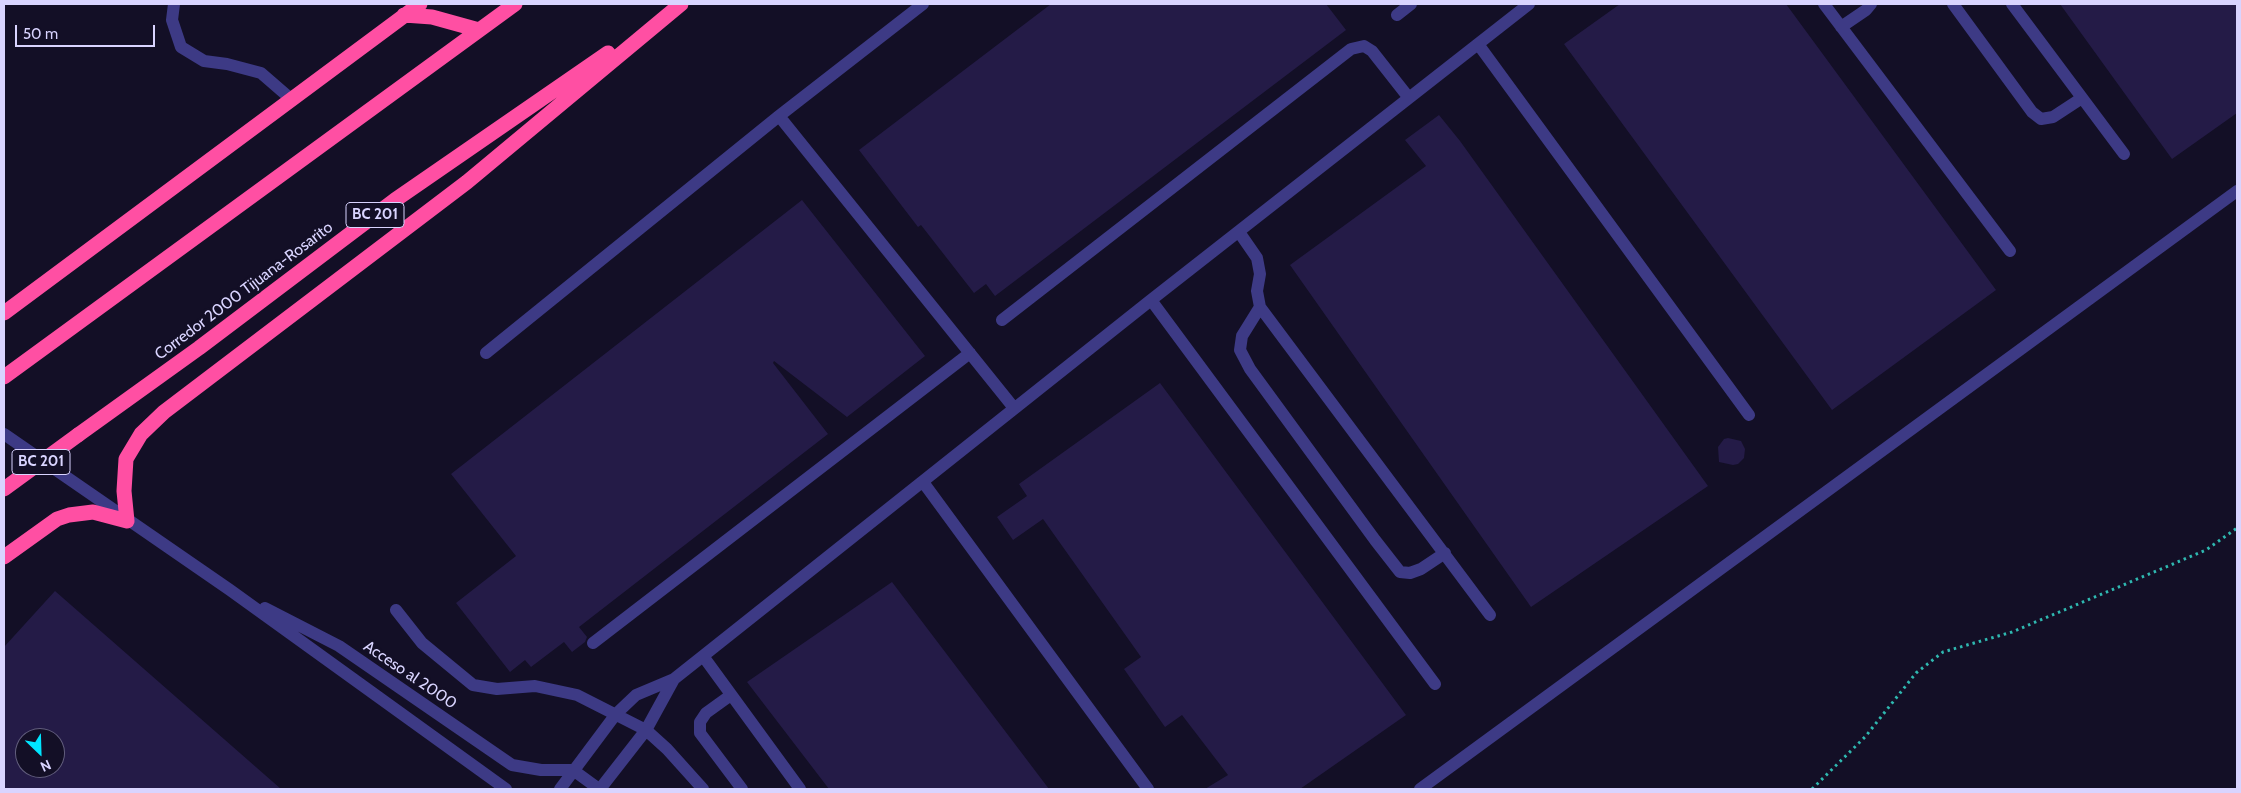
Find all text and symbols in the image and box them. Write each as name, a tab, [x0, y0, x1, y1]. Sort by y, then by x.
scale bar	[18, 15, 158, 47]
text: 50 m	[23, 25, 58, 43]
road number: BC 201	[346, 202, 404, 228]
street label: Corredor 2000 Tijuana-Rosarito	[151, 218, 337, 364]
road number: BC 201	[12, 450, 70, 474]
street label: Acceso al 2000	[360, 637, 460, 713]
north arrow	[15, 728, 65, 778]
text: N	[38, 756, 54, 776]

